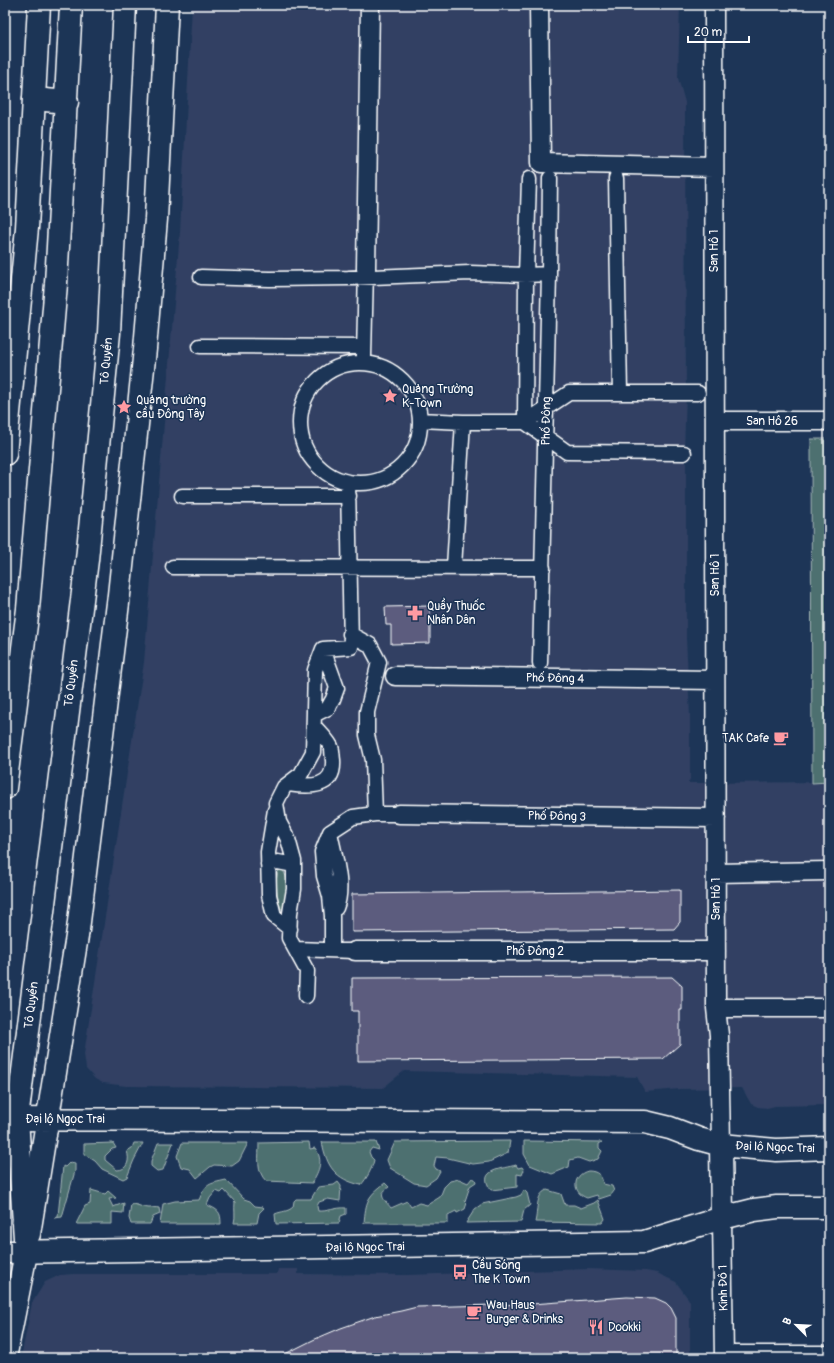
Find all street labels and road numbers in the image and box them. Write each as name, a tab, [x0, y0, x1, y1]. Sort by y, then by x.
street label: San Hô 1	[707, 229, 722, 273]
street label: Tô Quyền	[96, 336, 116, 385]
street label: Phố Đông	[538, 396, 554, 446]
street label: San Hô 26	[746, 414, 798, 429]
street label: San Hô 1	[708, 553, 723, 597]
street label: Tô Quyền	[60, 658, 82, 708]
street label: Phố Đông 4	[526, 669, 584, 687]
street label: Phố Đông 3	[528, 807, 587, 825]
street label: San Hô 1	[709, 877, 724, 921]
street label: Phố Đông 2	[506, 943, 564, 959]
street label: Tô Quyền	[20, 980, 42, 1030]
street label: Đại lộ Ngọc Trai	[25, 1112, 105, 1127]
street label: Đại lộ Ngọc Trai	[735, 1139, 815, 1156]
street label: Đại lộ Ngọc Trai	[325, 1239, 405, 1256]
street label: Kinh Đô 1	[716, 1265, 731, 1311]

